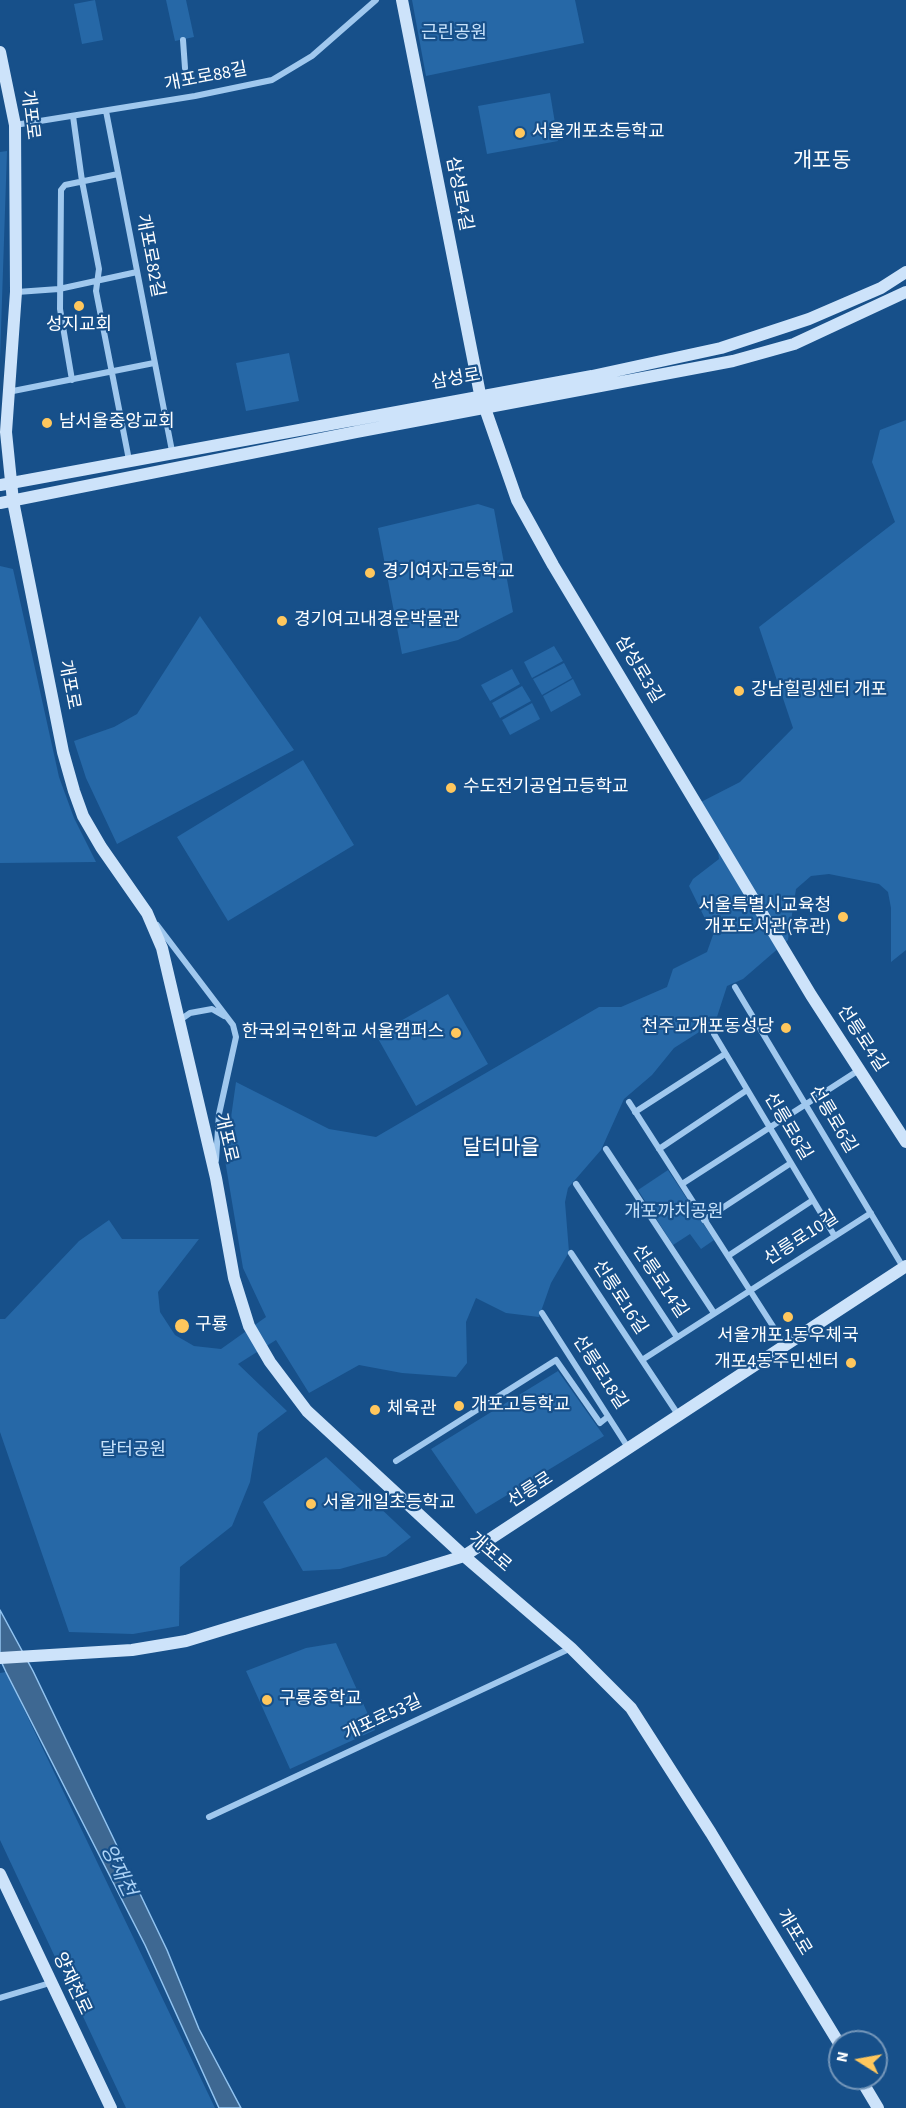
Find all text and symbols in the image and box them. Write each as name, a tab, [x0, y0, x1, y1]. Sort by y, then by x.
park label: 근린공원	[421, 23, 487, 45]
street label: 개포로88길	[163, 59, 249, 97]
street label: 개포로	[15, 89, 43, 141]
place label: 서울개포초등학교	[532, 122, 664, 144]
marker: 서울개포초등학교	[513, 126, 527, 140]
district label: 개포동	[793, 149, 851, 175]
street label: 삼성로4길	[440, 155, 476, 233]
street label: 개포로82길	[130, 213, 168, 299]
marker: 성지교회	[72, 299, 86, 313]
place label: 성지교회	[46, 315, 112, 337]
street label: 삼성로	[430, 365, 482, 395]
place label: 남서울중앙교회	[59, 412, 175, 434]
marker: 남서울중앙교회	[40, 416, 54, 430]
place label: 경기여자고등학교	[382, 562, 514, 584]
marker: 경기여자고등학교	[363, 566, 377, 580]
place label: 경기여고내경운박물관	[294, 610, 460, 632]
marker: 경기여고내경운박물관	[275, 614, 289, 628]
street label: 삼성로3길	[609, 632, 667, 708]
street label: 개포로	[53, 659, 83, 711]
place label: 강남힐링센터 개포	[751, 680, 887, 702]
marker: 강남힐링센터 개포	[732, 684, 746, 698]
place label: 수도전기공업고등학교	[463, 777, 629, 799]
marker: 수도전기공업고등학교	[444, 781, 458, 795]
place label: 서울특별시교육청 개포도서관(휴관)	[699, 896, 831, 938]
marker: 서울특별시교육청 개포도서관(휴관)	[836, 910, 850, 924]
street label: 선릉로4길	[831, 1002, 891, 1076]
place label: 천주교개포동성당	[642, 1017, 774, 1039]
marker: 천주교개포동성당	[779, 1021, 793, 1035]
place label: 한국외국인학교 서울캠퍼스	[242, 1022, 444, 1044]
marker: 한국외국인학교 서울캠퍼스	[449, 1026, 463, 1040]
street label: 선릉로6길	[803, 1082, 861, 1158]
street label: 선릉로8길	[758, 1089, 816, 1165]
street label: 개포로	[209, 1111, 241, 1165]
district label: 달터마을	[462, 1136, 540, 1162]
park label: 개포까치공원	[624, 1202, 724, 1224]
street label: 선릉로10길	[761, 1207, 843, 1271]
street label: 선릉로14길	[627, 1241, 691, 1323]
street label: 선릉로16길	[587, 1257, 651, 1339]
marker: 서울개포1동우체국	[781, 1310, 795, 1324]
place label: 구룡	[195, 1315, 228, 1337]
marker: 구룡	[173, 1317, 191, 1335]
place label: 서울개포1동우체국	[717, 1326, 859, 1348]
street label: 선릉로18길	[567, 1332, 631, 1414]
place label: 개포4동주민센터	[714, 1352, 839, 1374]
marker: 개포4동주민센터	[844, 1356, 858, 1370]
place label: 개포고등학교	[471, 1395, 570, 1417]
place label: 체육관	[387, 1399, 437, 1421]
marker: 개포고등학교	[452, 1399, 466, 1413]
marker: 체육관	[368, 1403, 382, 1417]
park label: 달터공원	[100, 1440, 166, 1462]
street label: 선릉로	[504, 1468, 558, 1514]
place label: 서울개일초등학교	[323, 1493, 455, 1515]
marker: 서울개일초등학교	[304, 1497, 318, 1511]
street label: 개포로	[463, 1529, 515, 1577]
place label: 구룡중학교	[279, 1689, 362, 1711]
street label: 개포로53길	[340, 1691, 426, 1747]
marker: 구룡중학교	[260, 1693, 274, 1707]
water label: 양재천	[94, 1841, 140, 1901]
street label: 개포로	[771, 1906, 815, 1960]
street label: 양재천로	[47, 1949, 95, 2019]
north arrow	[828, 2030, 888, 2090]
text: N	[830, 2050, 854, 2064]

